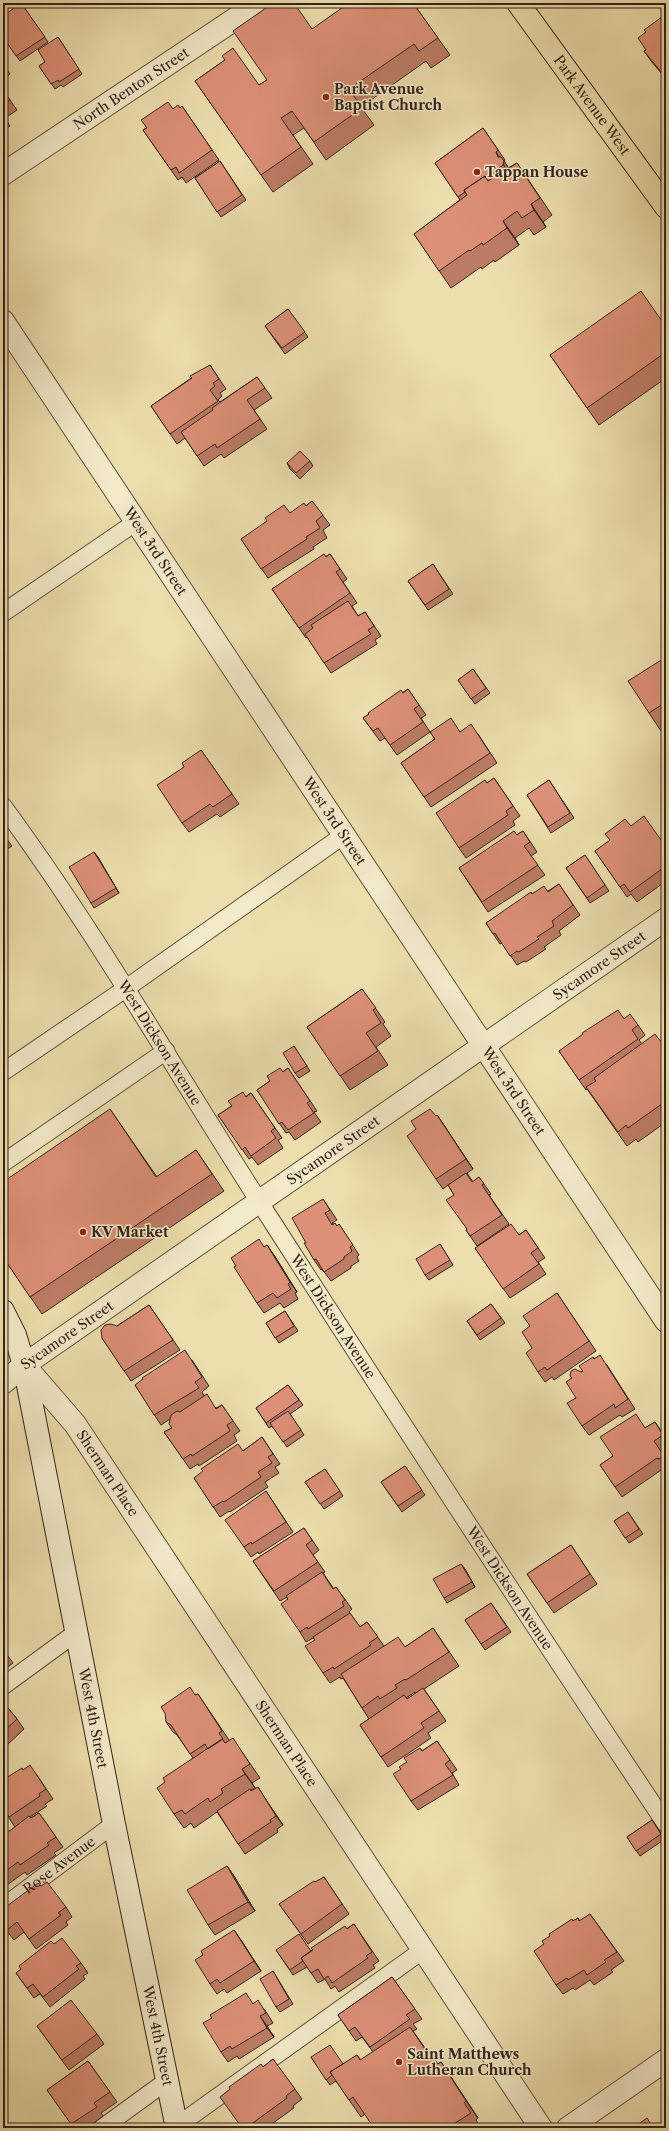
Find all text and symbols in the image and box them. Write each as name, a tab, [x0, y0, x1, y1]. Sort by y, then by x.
street label: North Benton Street	[70, 43, 192, 134]
street label: Park Avenue West	[550, 51, 634, 159]
place label: Park Avenue Baptist Church	[334, 80, 443, 114]
marker: Park Avenue Baptist Church	[321, 92, 331, 102]
place label: Tappan House	[485, 163, 588, 181]
marker: Tappan House	[472, 167, 482, 177]
street label: West 3rd Street	[119, 503, 191, 599]
street label: West 3rd Street	[298, 773, 370, 869]
street label: Sycamore Street	[549, 927, 649, 1004]
street label: West Dickson Avenue	[113, 976, 206, 1109]
street label: West 3rd Street	[477, 1043, 549, 1139]
street label: Sycamore Street	[283, 1112, 383, 1189]
place label: KV Market	[91, 1223, 169, 1241]
marker: KV Market	[78, 1227, 88, 1237]
street label: West Dickson Avenue	[286, 1250, 380, 1382]
street label: Sycamore Street	[17, 1297, 117, 1374]
street label: Sherman Place	[73, 1427, 143, 1520]
street label: West Dickson Avenue	[462, 1522, 557, 1653]
street label: West 4th Street	[74, 1665, 112, 1770]
street label: Sherman Place	[251, 1697, 322, 1790]
street label: Rose Avenue	[19, 1832, 99, 1898]
street label: West 4th Street	[138, 1983, 177, 2087]
place label: Saint Matthews Lutheran Church	[407, 2045, 532, 2079]
marker: Saint Matthews Lutheran Church	[394, 2057, 404, 2067]

